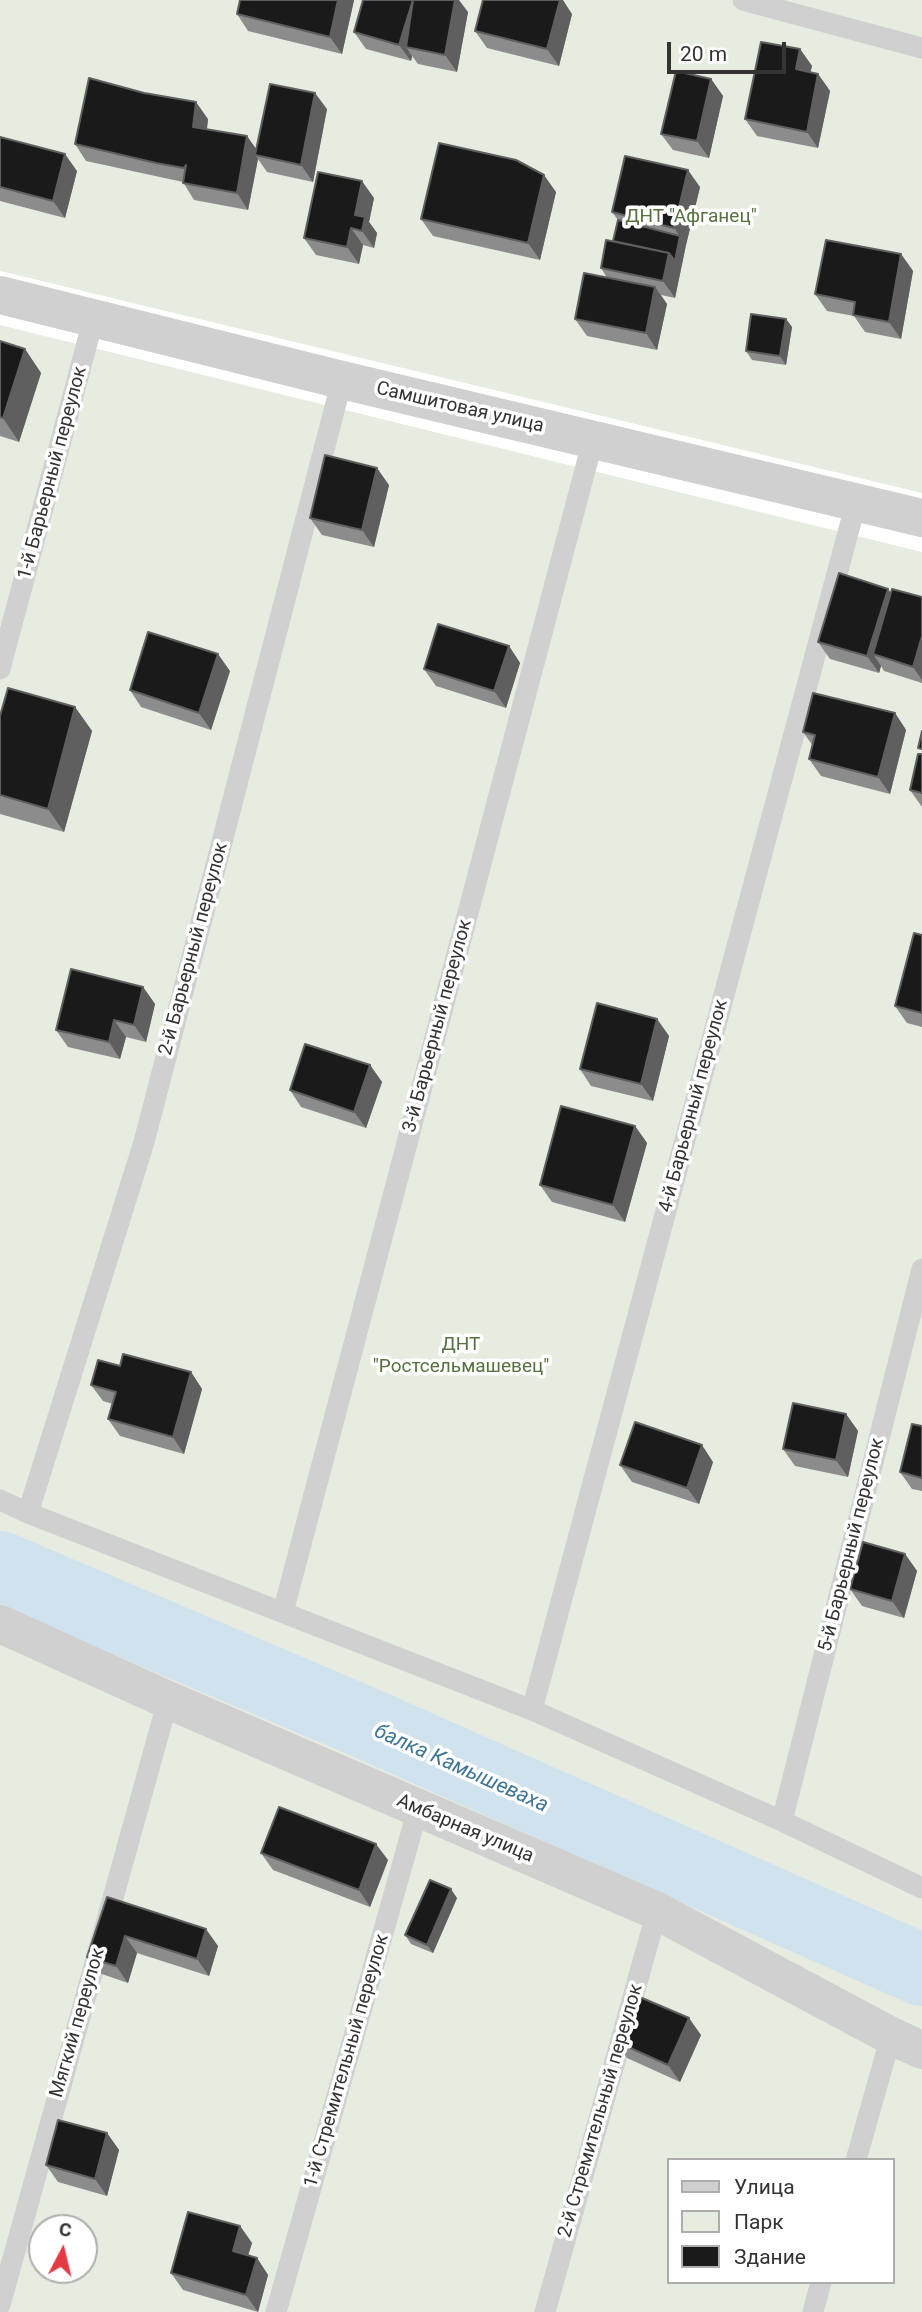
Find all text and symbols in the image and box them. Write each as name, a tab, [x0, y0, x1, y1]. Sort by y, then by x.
scale bar	[670, 28, 789, 72]
text: 20 m	[680, 42, 727, 66]
park label: ДНТ "Афганец"	[625, 206, 757, 228]
street label: 1-й Барьерный переулок	[14, 364, 92, 582]
street label: Самшитовая улица	[374, 378, 546, 438]
street label: 2-й Барьерный переулок	[155, 840, 233, 1058]
street label: 3-й Барьерный переулок	[399, 917, 477, 1135]
street label: 4-й Барьерный переулок	[655, 997, 733, 1215]
park label: ДНТ "Ростсельмашевец"	[373, 1334, 549, 1378]
street label: 5-й Барьерный переулок	[814, 1436, 890, 1654]
water label: балка Камышеваха	[370, 1719, 552, 1819]
street label: Амбарная улица	[393, 1790, 537, 1868]
street label: 1-й Стремительный переулок	[300, 1932, 394, 2190]
street label: Мягкий переулок	[46, 1946, 110, 2100]
street label: 2-й Стремительный переулок	[554, 1982, 648, 2240]
legend	[666, 2158, 894, 2284]
text: Улица	[734, 2175, 795, 2199]
text: Парк	[734, 2210, 784, 2234]
north arrow	[28, 2214, 98, 2284]
text: С	[58, 2217, 73, 2242]
text: Здание	[734, 2245, 806, 2269]

